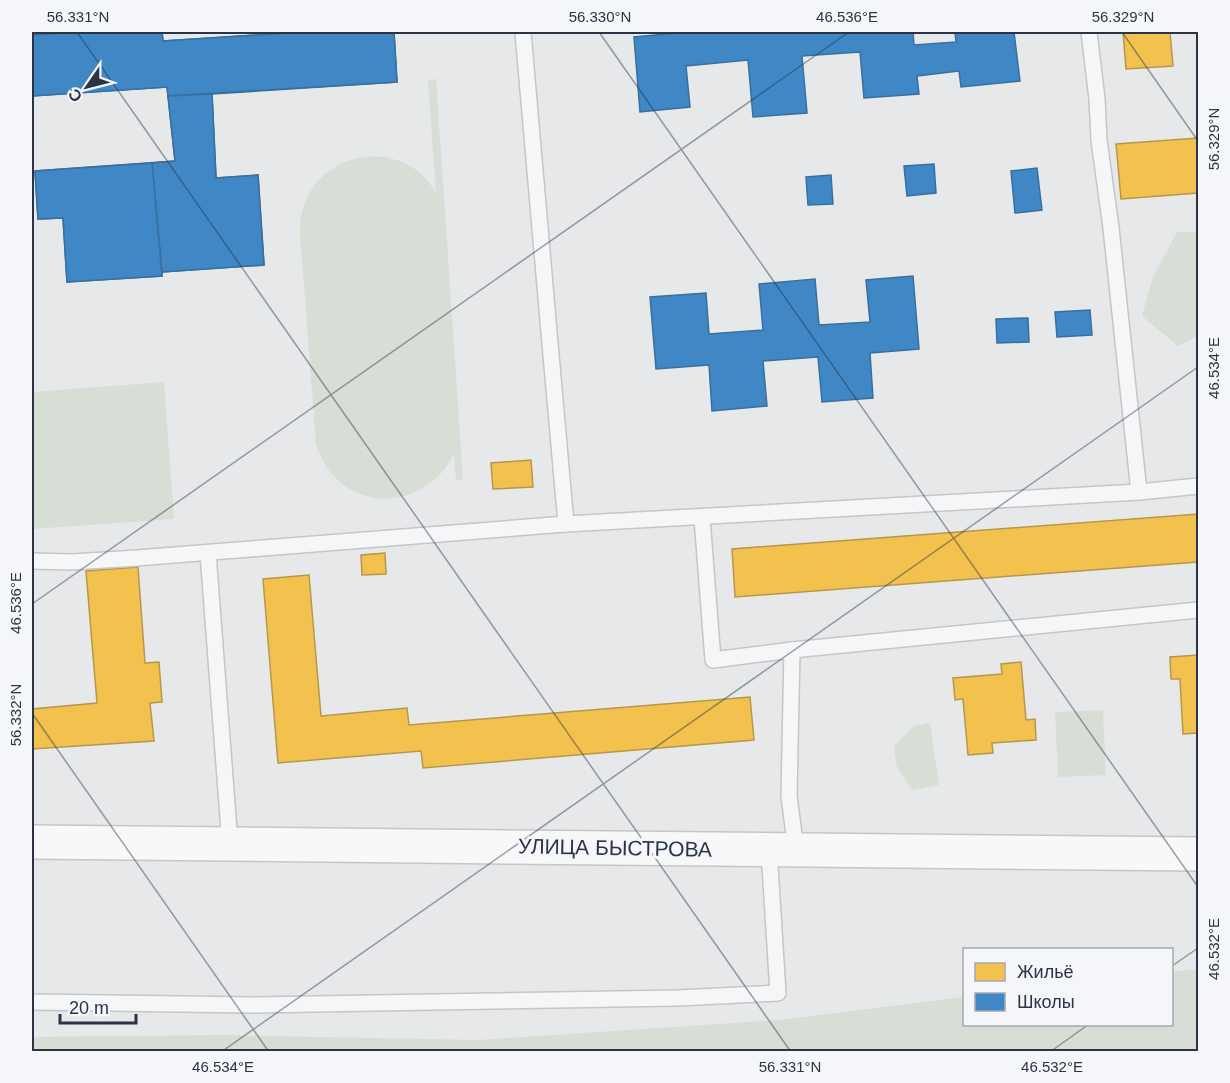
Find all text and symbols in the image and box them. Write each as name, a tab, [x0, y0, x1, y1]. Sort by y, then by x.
text: 56.331°N	[47, 8, 109, 25]
text: 56.330°N	[569, 8, 631, 25]
text: 46.536°E	[816, 8, 878, 25]
text: 56.329°N	[1092, 8, 1154, 25]
north arrow	[57, 57, 117, 117]
text: С	[65, 85, 85, 105]
text: 56.329°N	[1205, 108, 1222, 170]
text: 46.534°E	[1205, 337, 1222, 399]
text: 46.536°E	[7, 572, 24, 634]
text: 56.332°N	[7, 684, 24, 746]
street label: УЛИЦА БЫСТРОВА	[518, 834, 712, 861]
text: 46.532°E	[1205, 918, 1222, 980]
legend	[963, 948, 1173, 1026]
text: Жильё	[1017, 962, 1074, 982]
scale bar	[60, 987, 136, 1025]
text: Школы	[1017, 992, 1075, 1012]
text: 20 m	[69, 998, 109, 1018]
text: 46.534°E	[192, 1058, 254, 1075]
text: 56.331°N	[759, 1058, 821, 1075]
text: 46.532°E	[1021, 1058, 1083, 1075]

